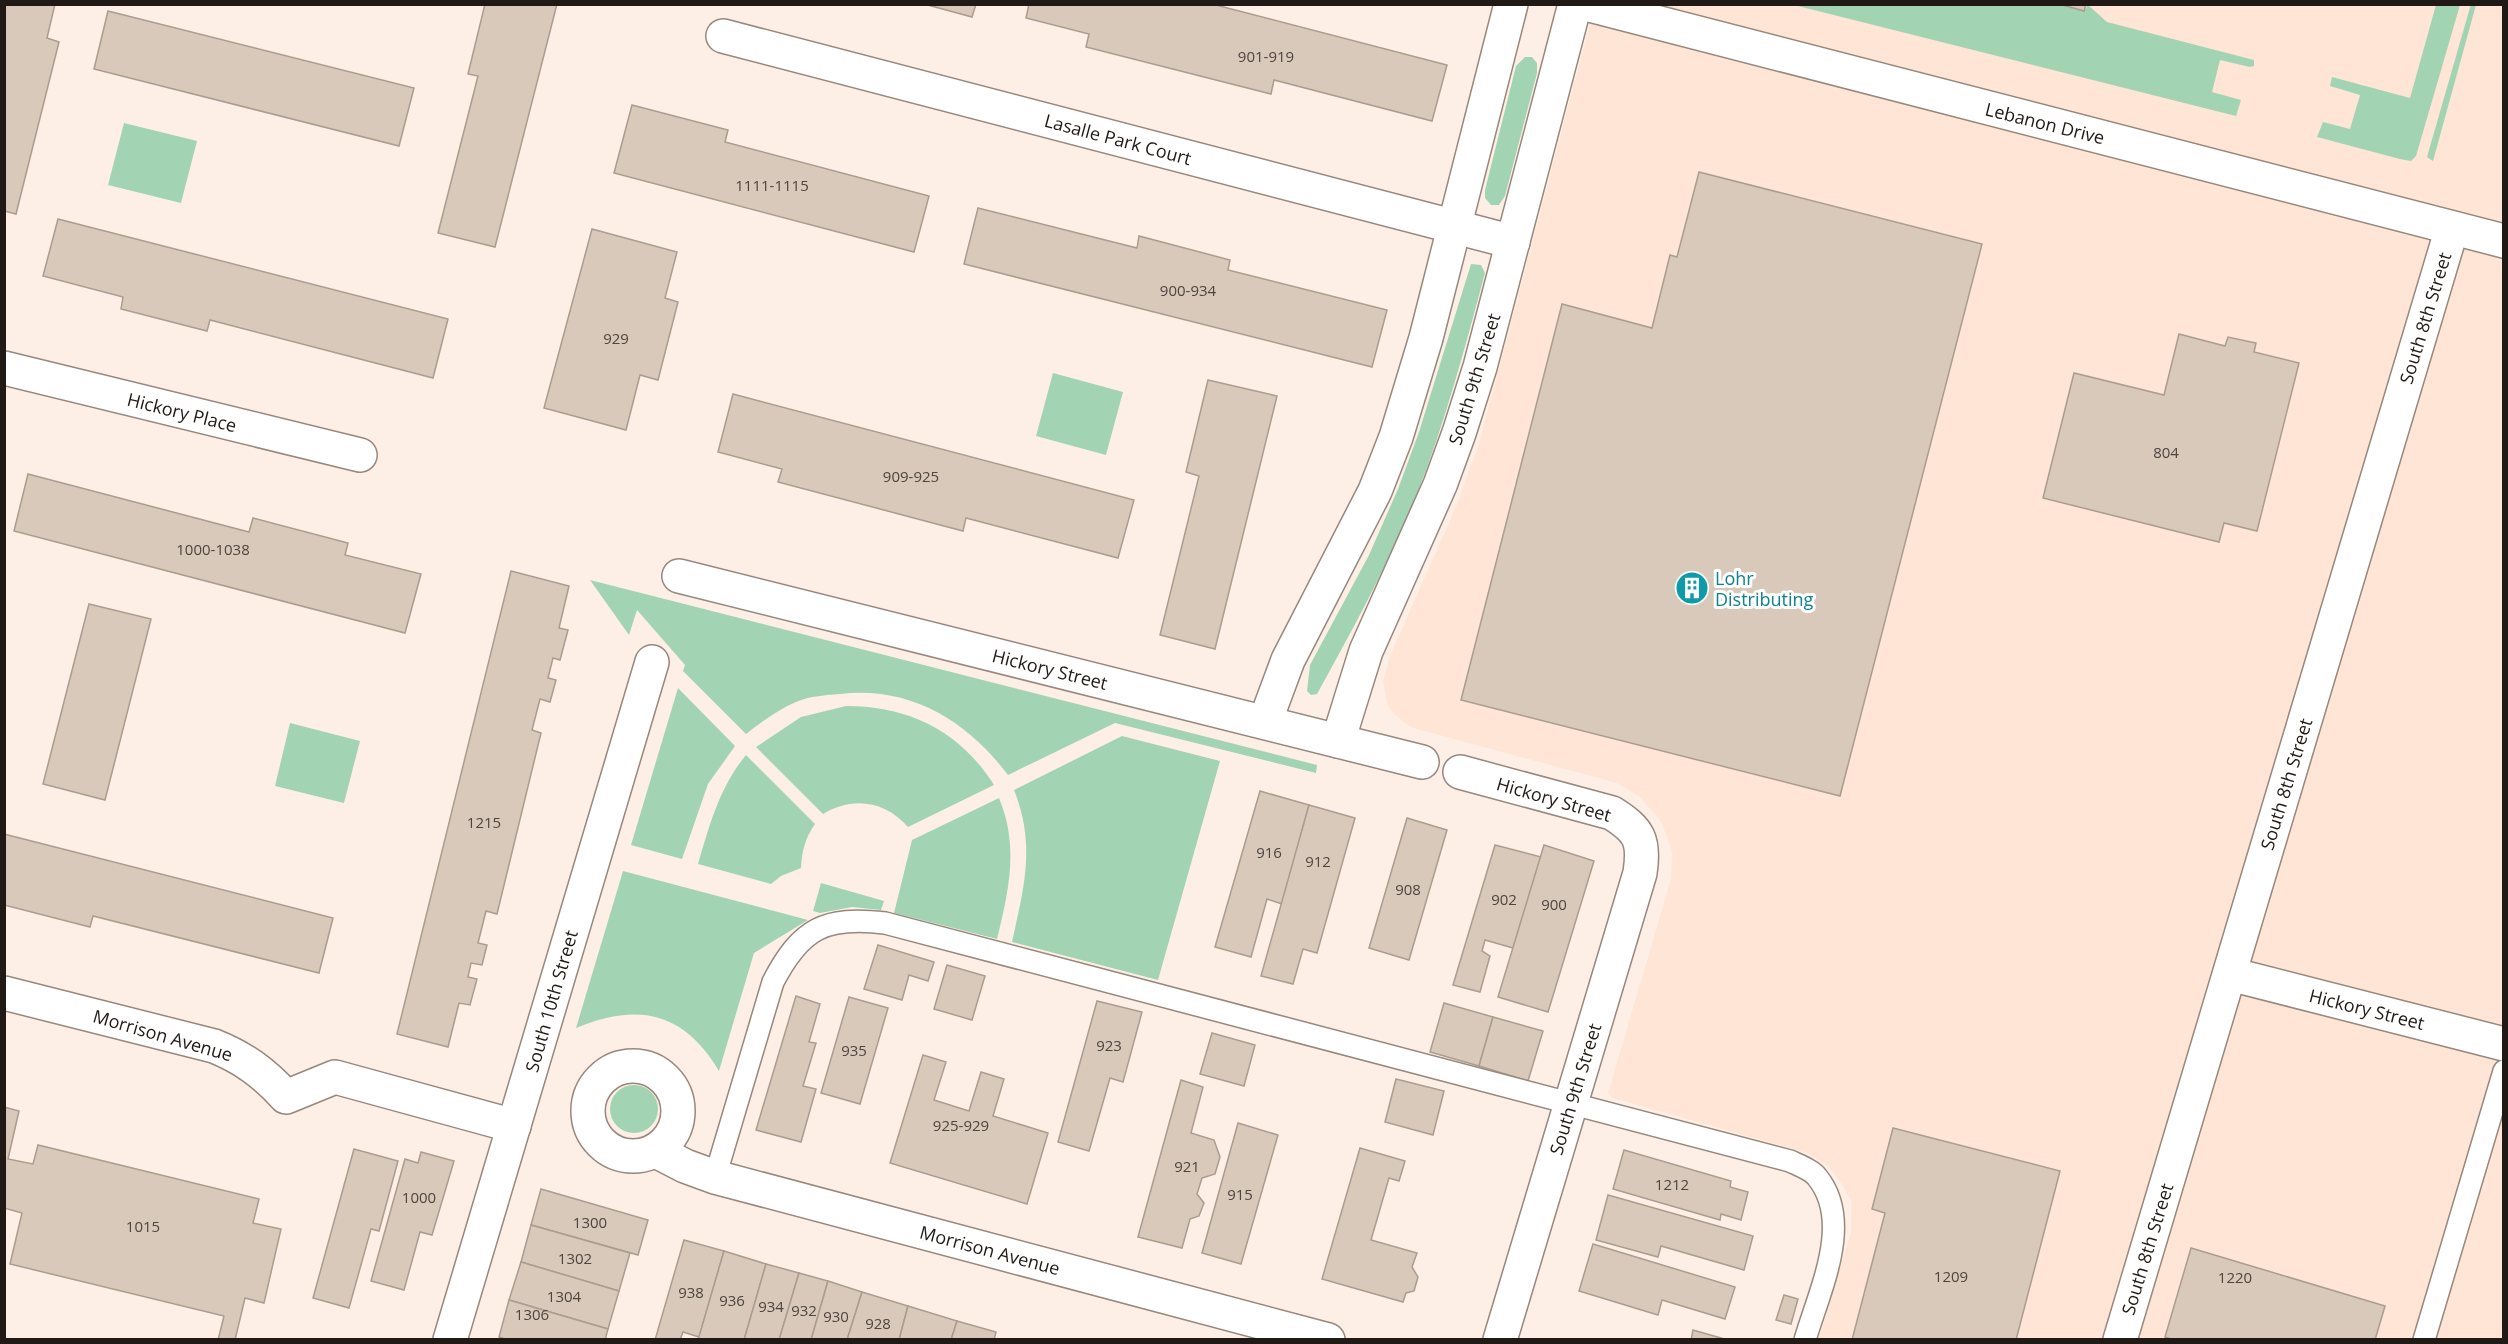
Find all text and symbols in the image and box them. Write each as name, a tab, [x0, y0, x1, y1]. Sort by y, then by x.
house number: 901-919	[1238, 46, 1294, 66]
street label: Lebanon Drive	[1983, 97, 2107, 149]
street label: Lasalle Park Court	[1042, 108, 1194, 170]
house number: 1111-1115	[735, 175, 809, 195]
street label: South 8th Street	[2394, 249, 2456, 387]
house number: 900-934	[1160, 280, 1217, 300]
street label: South 9th Street	[1443, 310, 1505, 448]
house number: 929	[603, 328, 629, 348]
street label: Hickory Place	[125, 387, 239, 437]
house number: 804	[2153, 442, 2179, 462]
house number: 909-925	[883, 466, 939, 486]
house number: 1000-1038	[176, 539, 250, 559]
place label: Lohr Distributing	[1715, 566, 1814, 611]
building icon: Lohr Distributing	[1674, 570, 1710, 606]
street label: Hickory Street	[990, 643, 1110, 695]
street label: South 8th Street	[2255, 715, 2317, 853]
street label: Hickory Street	[1494, 771, 1614, 827]
house number: 1215	[467, 812, 501, 832]
house number: 916	[1256, 842, 1282, 862]
house number: 912	[1305, 851, 1331, 871]
house number: 908	[1395, 879, 1421, 899]
house number: 902	[1491, 889, 1517, 909]
house number: 900	[1541, 894, 1567, 914]
street label: South 10th Street	[519, 927, 583, 1075]
street label: Hickory Street	[2307, 983, 2427, 1035]
street label: Morrison Avenue	[90, 1004, 236, 1066]
street label: South 9th Street	[1544, 1020, 1606, 1158]
house number: 923	[1096, 1035, 1122, 1055]
house number: 935	[841, 1040, 867, 1060]
house number: 925-929	[933, 1115, 989, 1135]
house number: 921	[1174, 1156, 1200, 1176]
house number: 1212	[1655, 1174, 1689, 1194]
street label: South 8th Street	[2116, 1180, 2178, 1318]
house number: 915	[1227, 1184, 1253, 1204]
house number: 1000	[402, 1187, 436, 1207]
house number: 1300	[573, 1212, 607, 1232]
house number: 1015	[126, 1216, 160, 1236]
street label: Morrison Avenue	[917, 1220, 1063, 1280]
house number: 1302	[558, 1248, 592, 1268]
house number: 1209	[1934, 1266, 1968, 1286]
house number: 1220	[2218, 1267, 2252, 1287]
house number: 938	[678, 1282, 704, 1302]
house number: 1304	[547, 1286, 582, 1306]
house number: 936	[719, 1290, 745, 1310]
house number: 934	[758, 1296, 784, 1316]
house number: 932	[791, 1300, 817, 1320]
house number: 1306	[515, 1304, 549, 1324]
house number: 930	[823, 1306, 849, 1326]
house number: 928	[865, 1313, 891, 1333]

